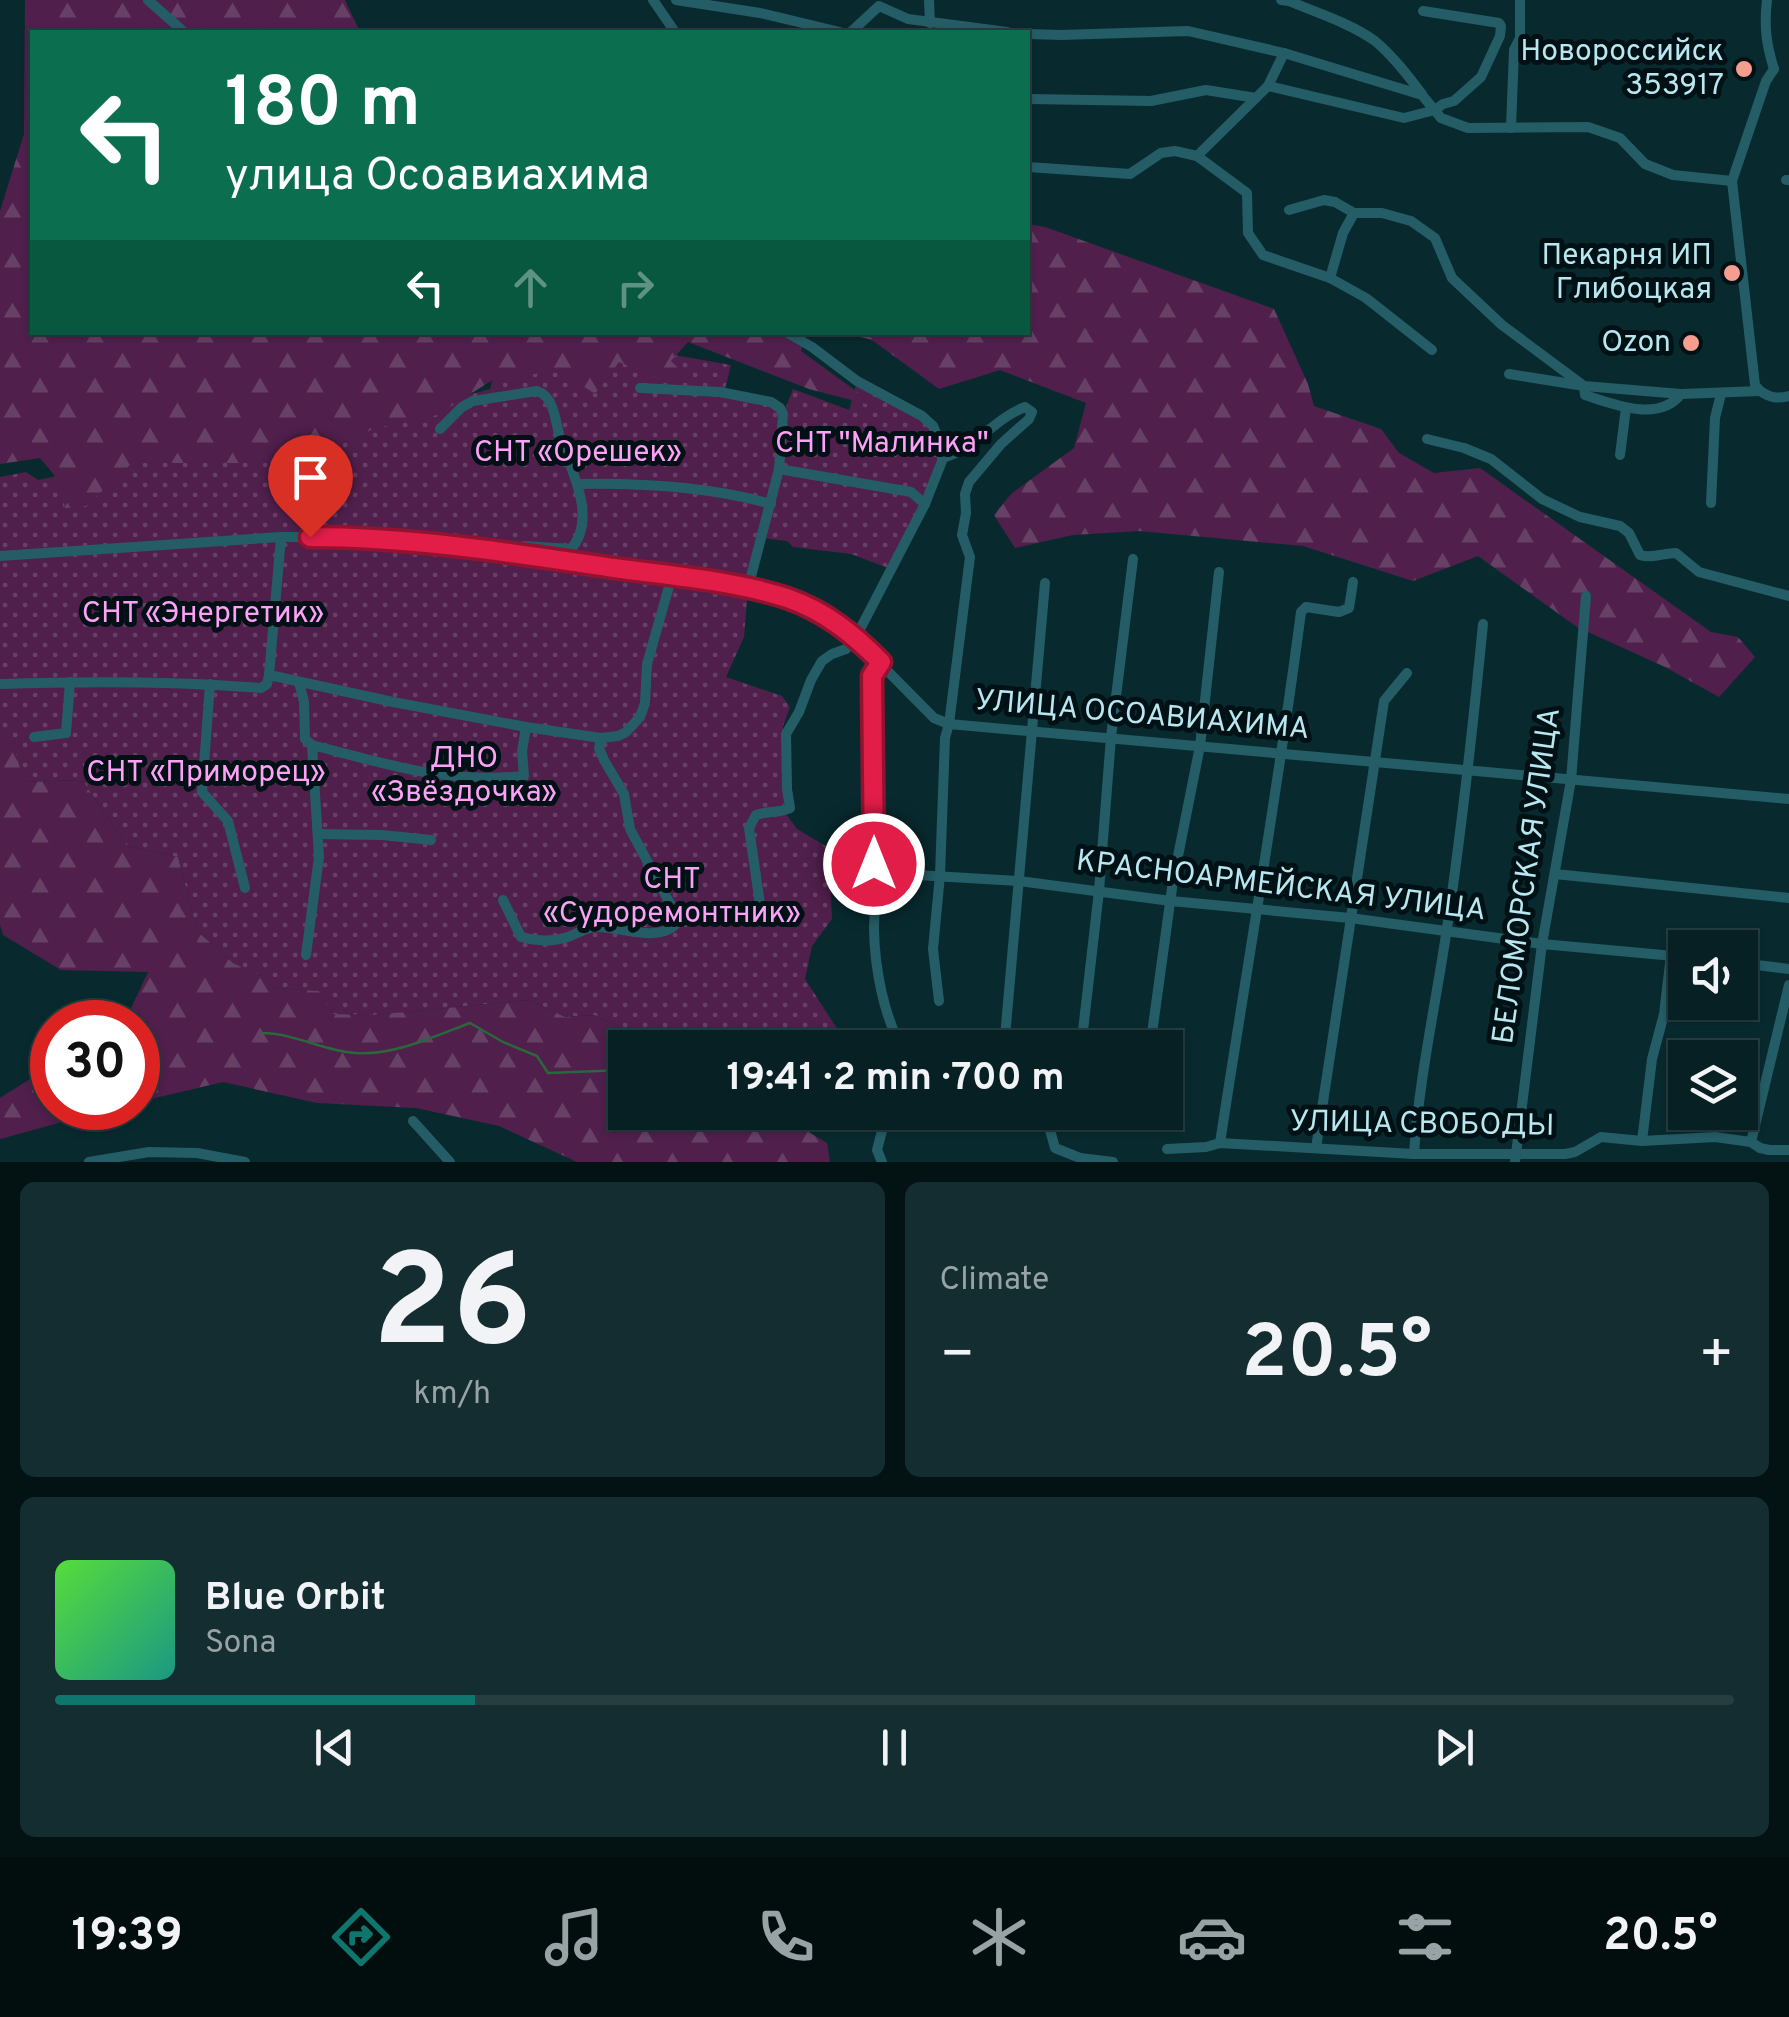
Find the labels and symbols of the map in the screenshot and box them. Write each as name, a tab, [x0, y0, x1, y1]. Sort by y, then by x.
place label: Новороссийск 353917	[1520, 34, 1724, 105]
marker: Новороссийск 353917	[1733, 58, 1755, 80]
place label: Пекарня ИП Глибоцкая	[1541, 238, 1712, 309]
marker: Пекарня ИП Глибоцкая	[1721, 262, 1743, 284]
place label: Ozon	[1601, 325, 1671, 362]
marker: Ozon	[1680, 332, 1702, 354]
park label: СНТ "Малинка"	[775, 426, 989, 463]
pin	[268, 435, 353, 538]
park label: СНТ «Орешек»	[474, 435, 682, 472]
park label: СНТ «Энергетик»	[82, 596, 324, 633]
street label: УЛИЦА ОСОАВИАХИМА	[973, 683, 1311, 749]
street label: БЕЛОМОРСКАЯ УЛИЦА	[1486, 705, 1570, 1047]
park label: ДНО «Звёздочка»	[371, 741, 557, 812]
park label: СНТ «Приморец»	[86, 755, 326, 792]
position arrow	[822, 812, 926, 916]
street label: КРАСНОАРМЕЙСКАЯ УЛИЦА	[1074, 841, 1488, 930]
park label: СНТ «Судоремонтник»	[543, 862, 801, 933]
speed limit sign: 30	[30, 1000, 160, 1130]
street label: УЛИЦА СВОБОДЫ	[1289, 1104, 1555, 1146]

